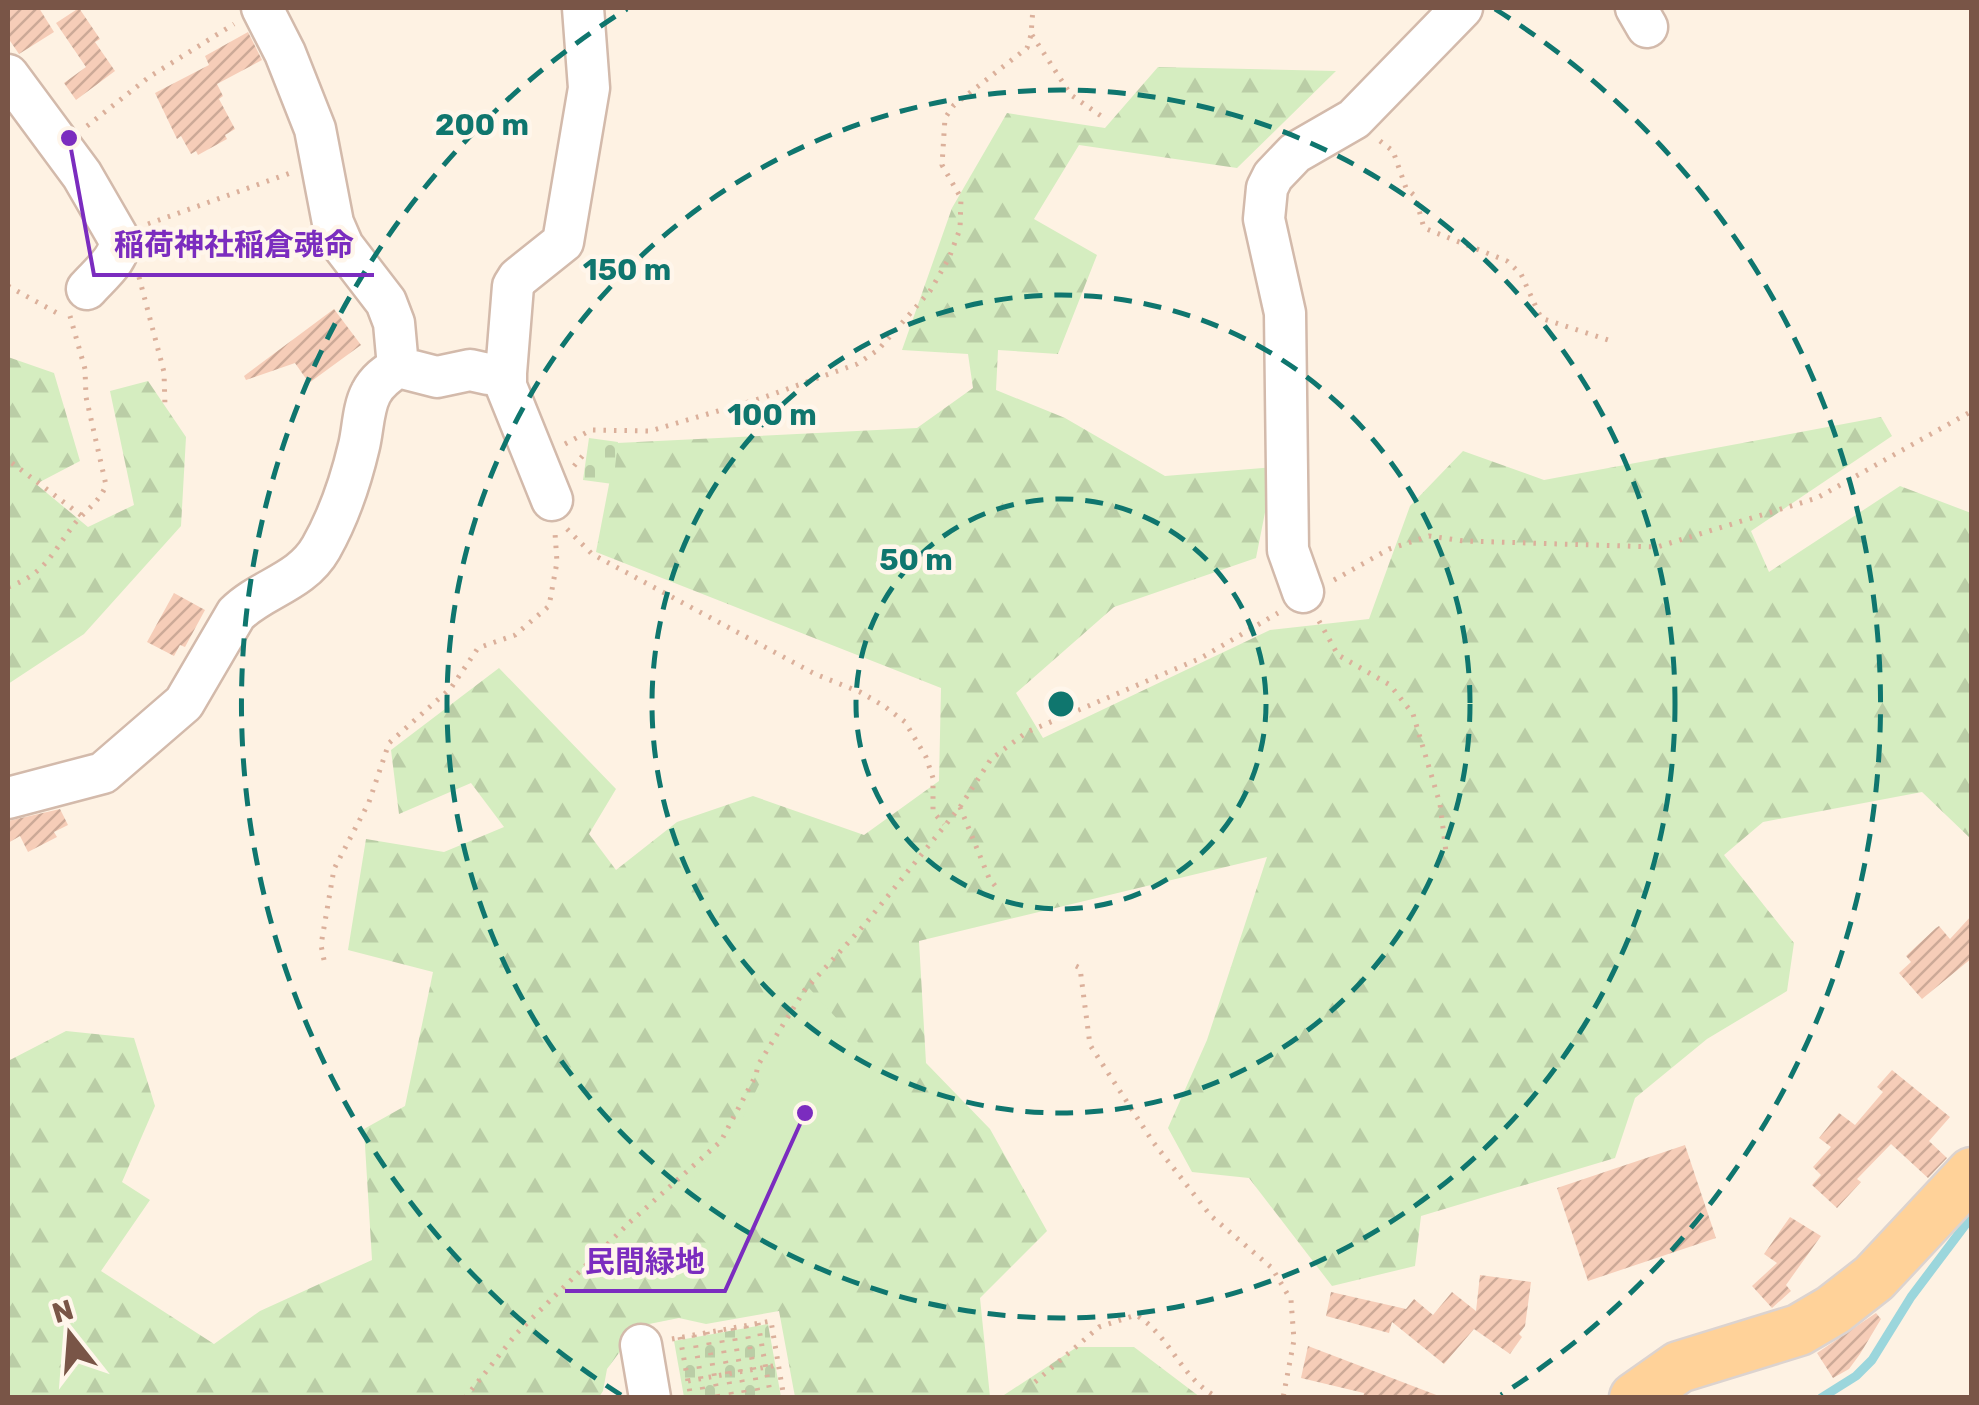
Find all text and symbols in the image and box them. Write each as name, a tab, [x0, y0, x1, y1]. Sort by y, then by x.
text: 200 m	[435, 107, 529, 143]
callout: 稲荷神社稲倉魂命	[94, 215, 374, 275]
text: 稲荷神社稲倉魂命	[114, 227, 354, 263]
text: 150 m	[583, 252, 671, 288]
text: 100 m	[727, 397, 817, 433]
text: 50 m	[879, 542, 953, 578]
centre of rings	[1043, 686, 1079, 722]
callout: 民間緑地	[565, 1231, 725, 1291]
text: 民間緑地	[585, 1244, 705, 1280]
north arrow	[20, 1285, 120, 1385]
text: N	[48, 1293, 77, 1330]

